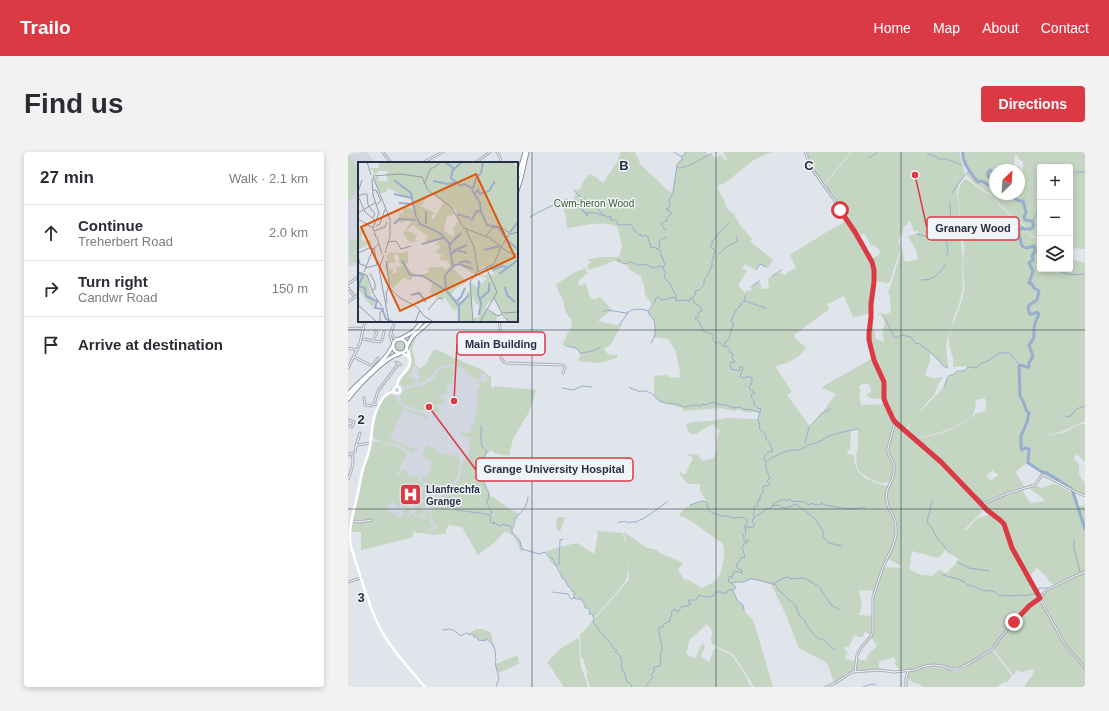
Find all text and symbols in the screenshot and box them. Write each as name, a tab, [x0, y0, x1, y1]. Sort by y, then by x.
text: Trailo	[20, 17, 71, 38]
text: Home	[874, 20, 911, 36]
text: Map	[933, 20, 960, 36]
text: About	[982, 20, 1019, 36]
text: Contact	[1041, 20, 1089, 36]
button: Directions	[981, 86, 1085, 122]
text: Find us	[24, 88, 124, 119]
text: B	[619, 158, 629, 173]
text: C	[804, 158, 814, 173]
inset map	[358, 162, 518, 322]
north arrow	[989, 164, 1025, 200]
map controls	[1037, 164, 1073, 272]
button: +	[1037, 164, 1073, 200]
text: 27 min	[40, 168, 94, 187]
text: Walk · 2.1 km	[229, 171, 308, 186]
park label: Cwm-heron Wood	[554, 198, 634, 209]
button: −	[1037, 200, 1073, 236]
route start	[831, 201, 849, 219]
text: Continue	[78, 217, 143, 234]
callout: Granary Wood	[927, 217, 1019, 240]
icon: ahead	[40, 222, 62, 244]
text: Granary Wood	[935, 222, 1011, 234]
text: 2.0 km	[269, 225, 308, 240]
text: Treherbert Road	[78, 234, 173, 249]
button: layers	[1037, 236, 1073, 272]
text: Turn right	[78, 273, 148, 290]
icon: right	[40, 278, 62, 300]
text: 150 m	[272, 281, 308, 296]
text: Candwr Road	[78, 290, 158, 305]
callout: Main Building	[457, 332, 545, 355]
icon: arrive	[40, 334, 62, 356]
text: Arrive at destination	[78, 336, 223, 353]
text: Main Building	[465, 338, 537, 350]
text: 2	[357, 412, 365, 427]
callout: Grange University Hospital	[476, 458, 633, 481]
text: Grange University Hospital	[483, 463, 625, 475]
hospital icon: Llanfrechfa Grange	[398, 482, 424, 508]
place label: Llanfrechfa Grange	[426, 484, 480, 507]
text: 3	[357, 590, 365, 605]
route end	[1005, 613, 1023, 631]

